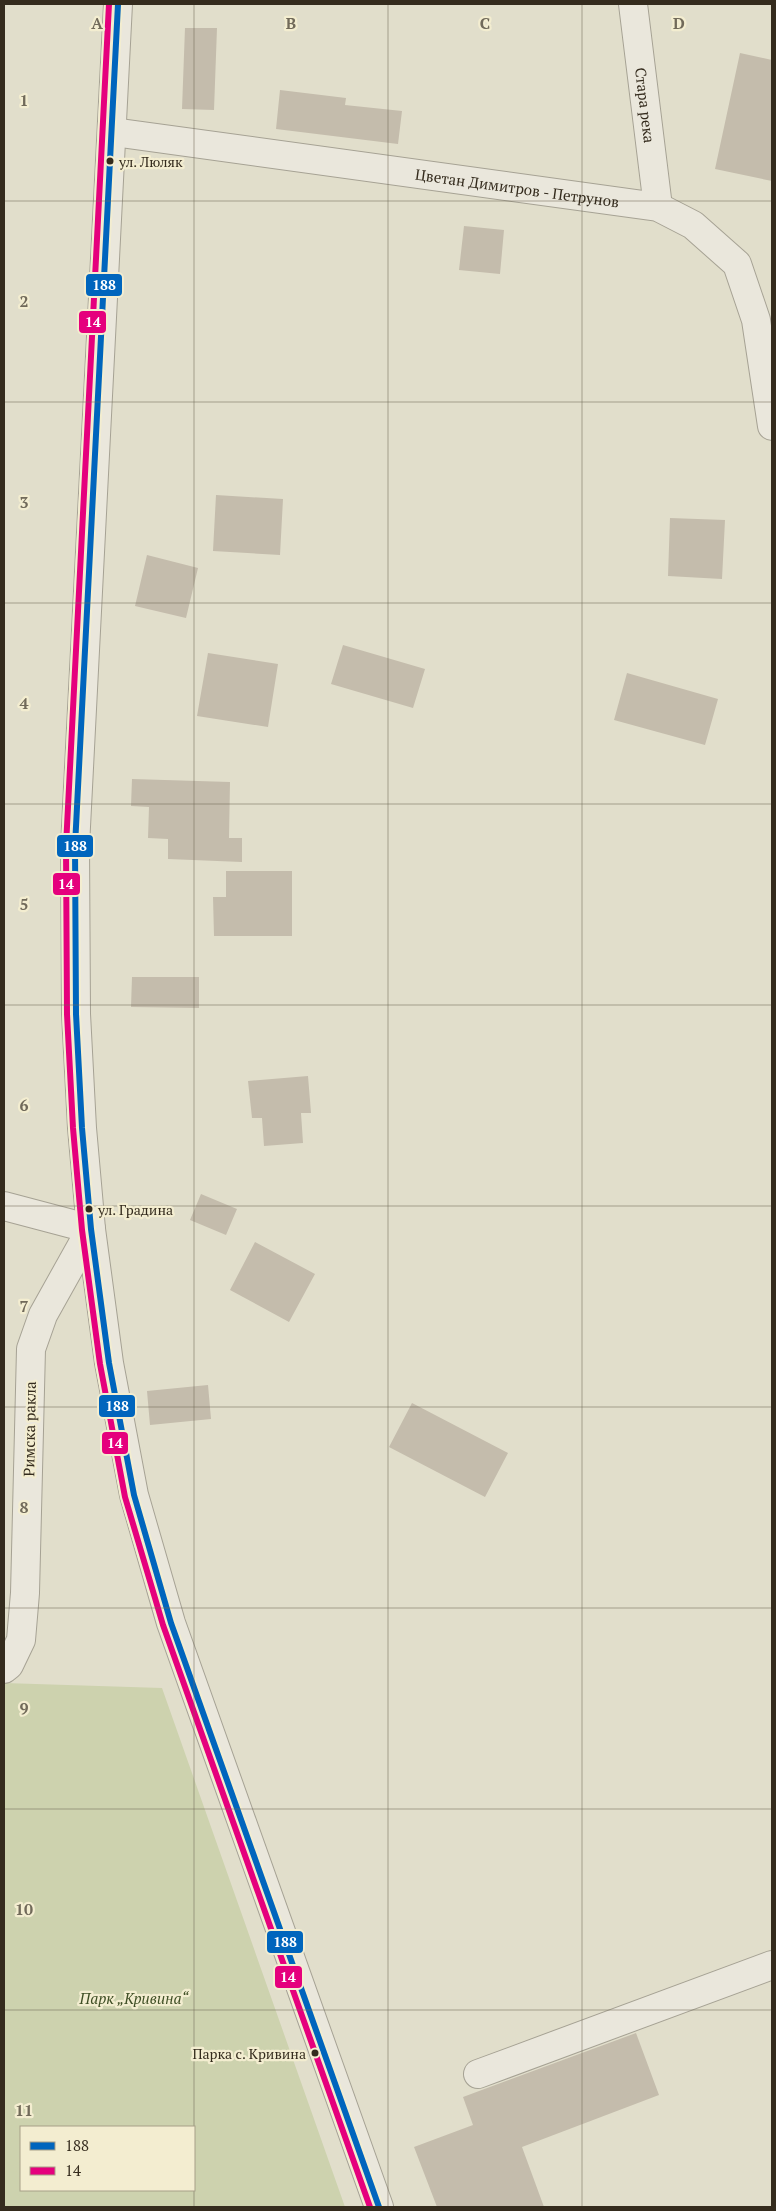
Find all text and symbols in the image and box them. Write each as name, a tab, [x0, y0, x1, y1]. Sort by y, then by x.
text: A	[91, 12, 103, 34]
text: B	[286, 12, 296, 34]
text: C	[480, 12, 490, 34]
text: D	[673, 12, 685, 34]
street label: Стара река	[631, 66, 660, 144]
text: 1	[19, 89, 29, 111]
place label: ул. Люляк	[118, 152, 183, 171]
marker: ул. Люляк	[105, 156, 115, 166]
street label: Цветан Димитров - Петрунов	[414, 164, 621, 212]
line badge: 188	[85, 273, 123, 297]
text: 188	[92, 275, 116, 294]
text: 2	[19, 290, 29, 312]
line badge: 14	[78, 310, 107, 334]
text: 14	[85, 312, 101, 331]
text: 3	[19, 491, 29, 513]
text: 4	[19, 692, 29, 714]
line badge: 188	[56, 834, 94, 858]
text: 188	[63, 836, 87, 855]
line badge: 14	[52, 872, 81, 896]
text: 14	[58, 874, 74, 893]
text: 5	[19, 893, 29, 915]
text: 6	[19, 1094, 29, 1116]
place label: ул. Градина	[97, 1200, 173, 1219]
marker: ул. Градина	[84, 1204, 94, 1214]
text: 7	[19, 1295, 29, 1317]
street label: Римска ракла	[18, 1381, 40, 1477]
line badge: 188	[98, 1394, 136, 1418]
text: 188	[105, 1396, 129, 1415]
line badge: 14	[101, 1431, 129, 1455]
text: 14	[107, 1433, 123, 1452]
text: 8	[19, 1496, 29, 1518]
text: 9	[19, 1697, 29, 1719]
text: 10	[15, 1898, 33, 1920]
line badge: 188	[266, 1930, 304, 1954]
text: 188	[273, 1932, 297, 1951]
line badge: 14	[274, 1965, 303, 1989]
text: 14	[280, 1967, 296, 1986]
park label: Парк „Кривина“	[79, 1988, 189, 2008]
place label: Парка с. Кривина	[193, 2044, 306, 2063]
marker: Парка с. Кривина	[310, 2048, 320, 2058]
text: 11	[15, 2099, 33, 2121]
legend	[20, 2126, 195, 2191]
text: 188	[65, 2135, 89, 2155]
text: 14	[65, 2160, 81, 2180]

